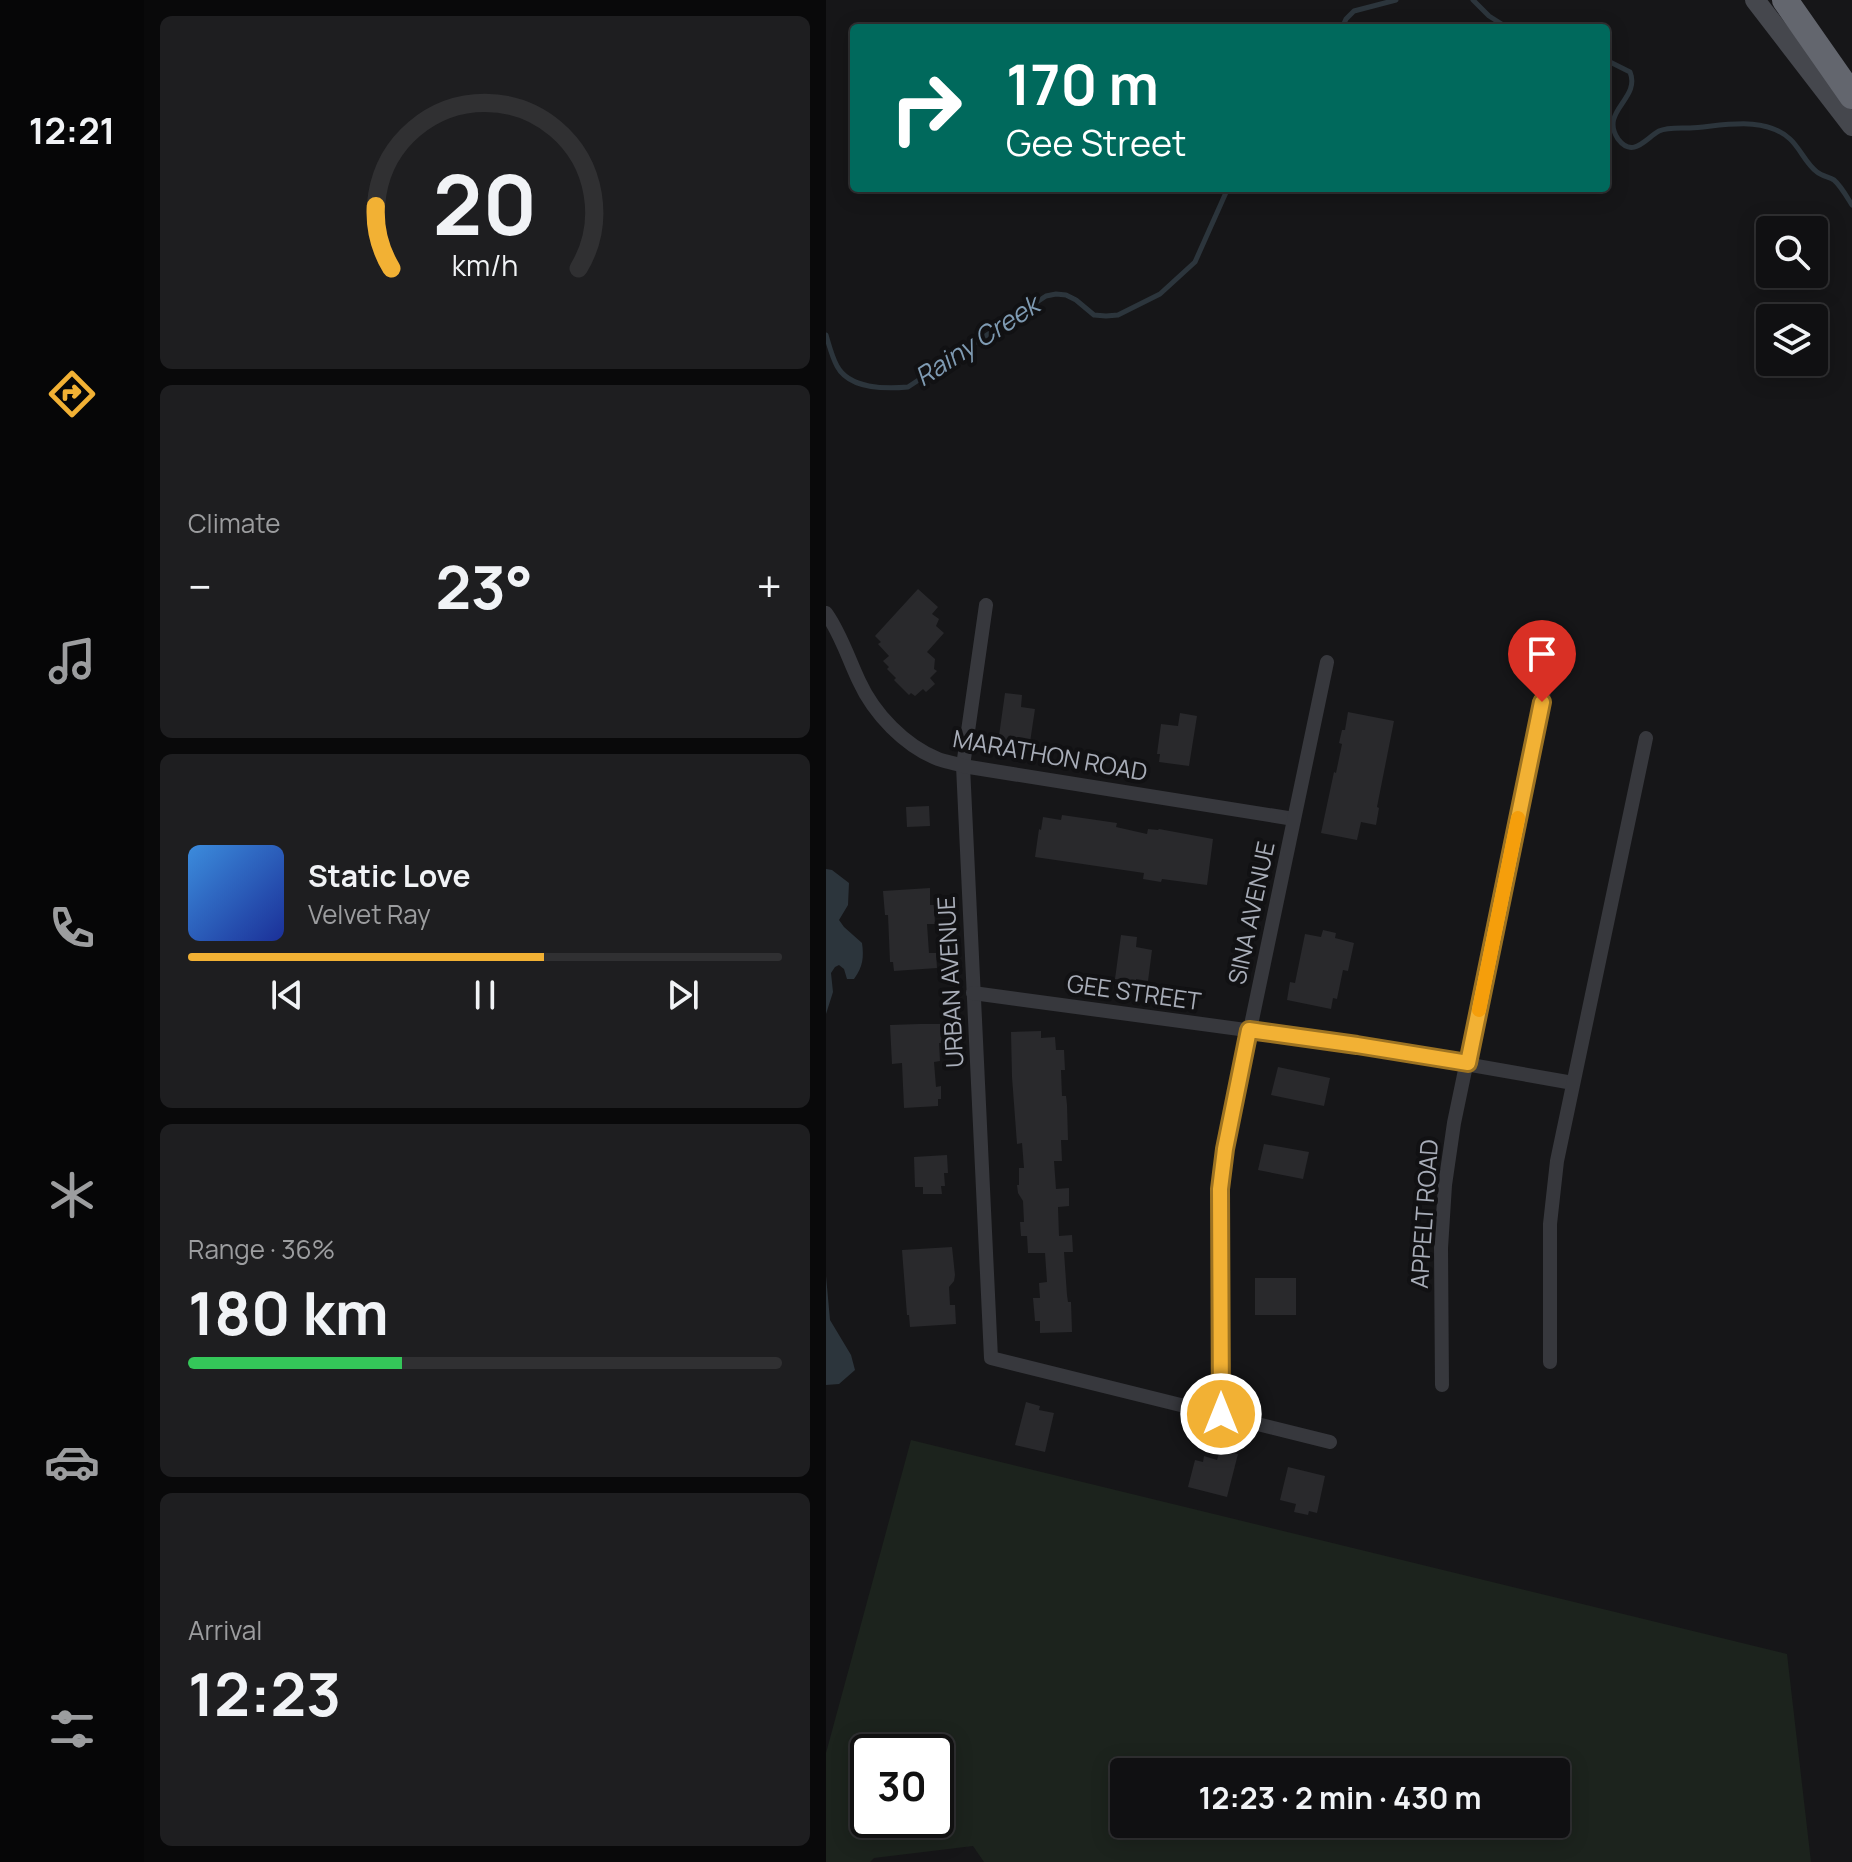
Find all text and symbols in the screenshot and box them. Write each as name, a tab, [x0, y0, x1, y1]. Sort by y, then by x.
text: 170 m	[1006, 45, 1159, 122]
icon: right	[874, 56, 978, 160]
text: 12:21	[29, 106, 115, 155]
text: Gee Street	[1006, 118, 1186, 167]
text: 20	[433, 145, 537, 259]
map controls	[1756, 216, 1828, 376]
button: search	[1756, 216, 1828, 288]
text: km/h	[452, 246, 518, 285]
water label: Rainy Creek	[907, 284, 1049, 394]
button: layers	[1756, 304, 1828, 376]
icon: directions	[44, 366, 100, 422]
text: Climate	[188, 505, 280, 541]
text: 23°	[435, 545, 533, 627]
text: −	[188, 556, 212, 616]
text: +	[757, 556, 782, 616]
pin	[1508, 620, 1576, 702]
icon: arrive	[1520, 632, 1564, 676]
icon: music	[44, 633, 100, 689]
street label: MARATHON ROAD	[950, 721, 1150, 788]
street label: SINA AVENUE	[1219, 838, 1282, 987]
text: Static Love	[308, 855, 471, 896]
street label: URBAN AVENUE	[929, 895, 970, 1069]
text: Velvet Ray	[308, 896, 431, 932]
icon: phone	[44, 900, 100, 956]
street label: GEE STREET	[1065, 966, 1204, 1017]
icon: previous	[265, 973, 309, 1017]
icon: pause	[463, 973, 507, 1017]
icon: next	[661, 973, 705, 1017]
street label: APPELT ROAD	[1402, 1138, 1445, 1290]
icon: climate	[44, 1167, 100, 1223]
text: Range · 36%	[188, 1231, 335, 1267]
text: 180 km	[188, 1271, 389, 1353]
position arrow	[1179, 1372, 1263, 1456]
icon: car	[44, 1434, 100, 1490]
text: Arrival	[188, 1612, 262, 1648]
text: 12:23	[188, 1652, 341, 1734]
icon: filters	[44, 1701, 100, 1757]
speed limit sign: 30	[850, 1734, 954, 1838]
text: 12:23 · 2 min · 430 m	[1198, 1777, 1482, 1818]

